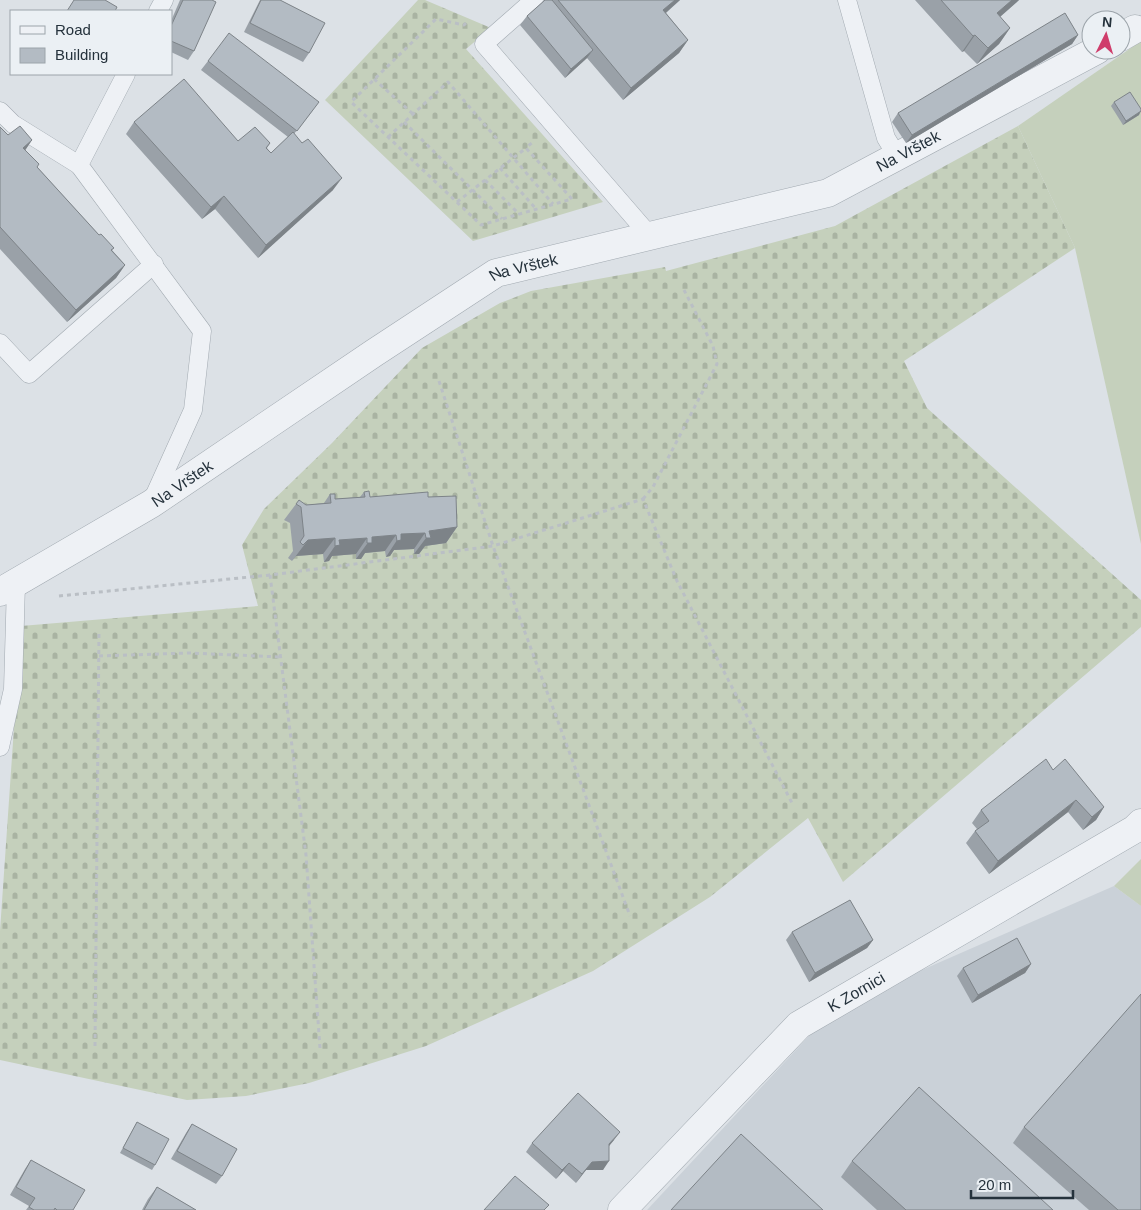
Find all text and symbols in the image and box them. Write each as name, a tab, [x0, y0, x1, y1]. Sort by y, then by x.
legend	[10, 10, 172, 75]
north arrow	[1081, 10, 1131, 60]
text: N	[1101, 14, 1113, 30]
text: Road	[55, 21, 91, 38]
text: Building	[55, 46, 108, 63]
street label: Na Vrštek	[873, 126, 944, 174]
street label: Na Vrštek	[486, 250, 560, 284]
street label: Na Vrštek	[148, 456, 216, 510]
street label: K Zornici	[824, 969, 888, 1015]
scale bar	[971, 1168, 1074, 1200]
text: 20 m	[978, 1176, 1011, 1193]

